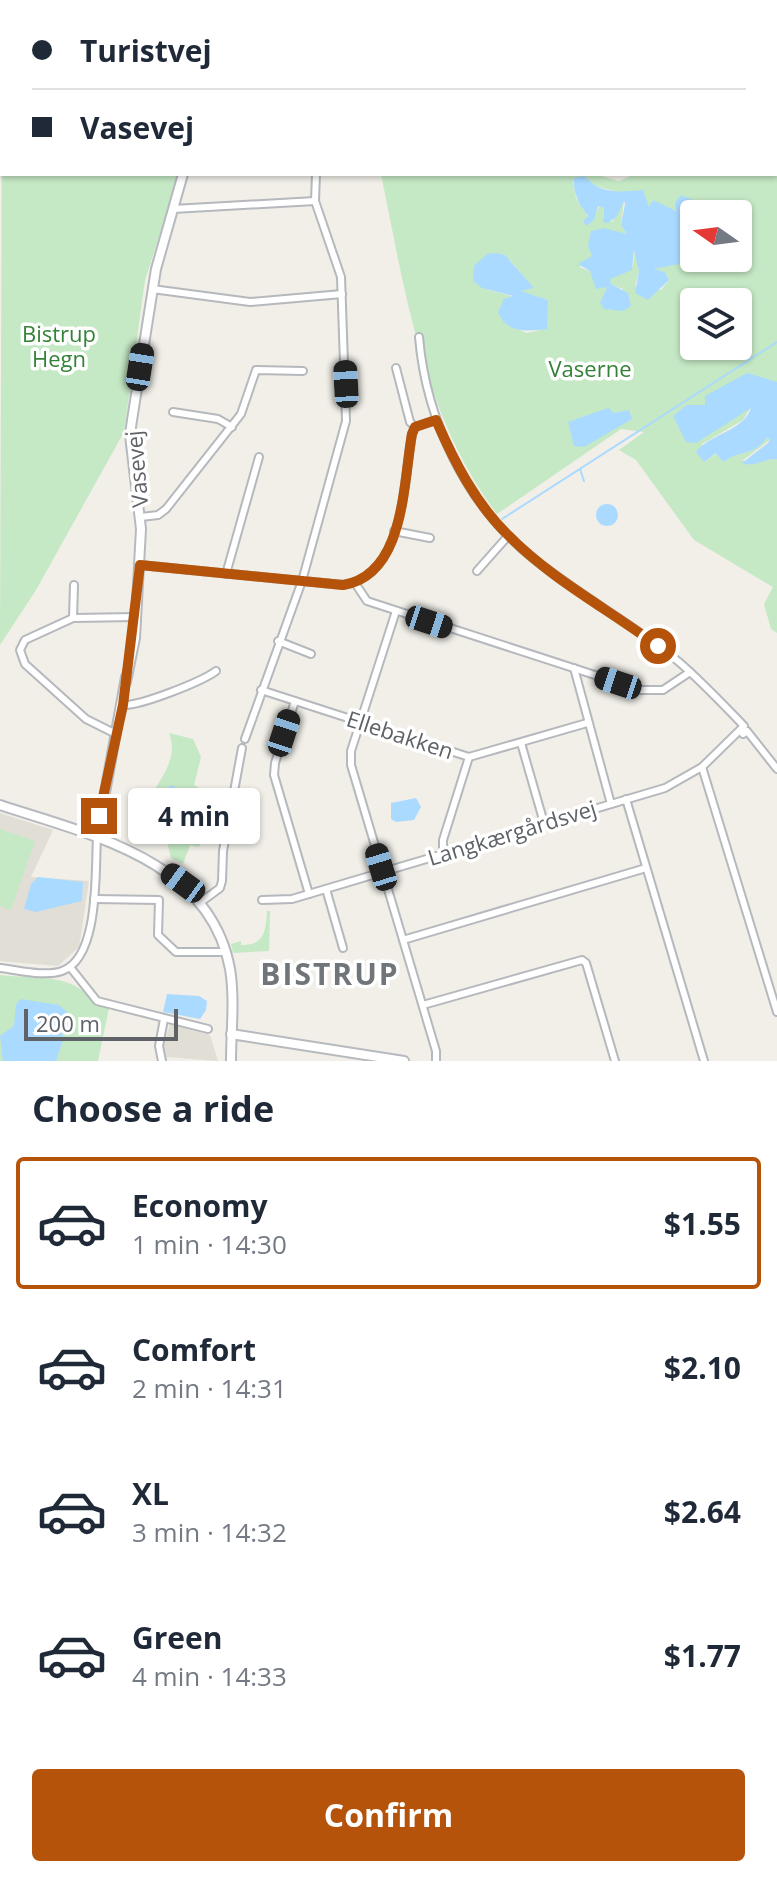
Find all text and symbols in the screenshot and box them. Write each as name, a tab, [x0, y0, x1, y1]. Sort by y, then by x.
text: Turistvej	[80, 30, 212, 71]
text: Vasevej	[80, 107, 194, 148]
north arrow	[680, 200, 752, 272]
map controls	[680, 200, 752, 360]
button: layers	[680, 288, 752, 360]
park label: Bistrup Hegn	[22, 318, 96, 373]
car	[124, 341, 156, 393]
park label: Vaserne	[548, 353, 632, 383]
car	[333, 359, 359, 409]
street label: Vasevej	[118, 429, 154, 509]
car	[402, 603, 456, 641]
route start	[640, 628, 676, 664]
car	[591, 664, 645, 702]
street label: Ellebakken	[343, 703, 457, 765]
car	[265, 706, 303, 760]
callout: 4 min	[127, 788, 259, 844]
street label: Langkærgårdsvej	[424, 792, 600, 872]
route end	[81, 798, 117, 834]
text: 4 min	[158, 798, 230, 834]
car	[363, 841, 399, 893]
car	[157, 859, 209, 907]
district label: BISTRUP	[260, 953, 400, 994]
scale bar	[24, 1005, 178, 1041]
text: 200 m	[36, 1008, 100, 1038]
text: Choose a ride	[32, 1084, 274, 1133]
text: Economy	[132, 1185, 268, 1226]
icon: car	[36, 1187, 108, 1259]
text: $1.55	[664, 1203, 741, 1244]
text: 1 min · 14:30	[132, 1226, 287, 1262]
text: Comfort	[132, 1329, 256, 1370]
icon: car	[36, 1331, 108, 1403]
text: $2.10	[664, 1347, 741, 1388]
text: 2 min · 14:31	[132, 1370, 287, 1406]
text: XL	[132, 1473, 169, 1514]
icon: car	[36, 1475, 108, 1547]
text: $2.64	[664, 1491, 741, 1532]
text: 3 min · 14:32	[132, 1514, 287, 1550]
text: Green	[132, 1617, 223, 1658]
icon: car	[36, 1619, 108, 1691]
text: $1.77	[664, 1635, 741, 1676]
text: 4 min · 14:33	[132, 1658, 287, 1694]
button: Confirm	[32, 1769, 745, 1861]

